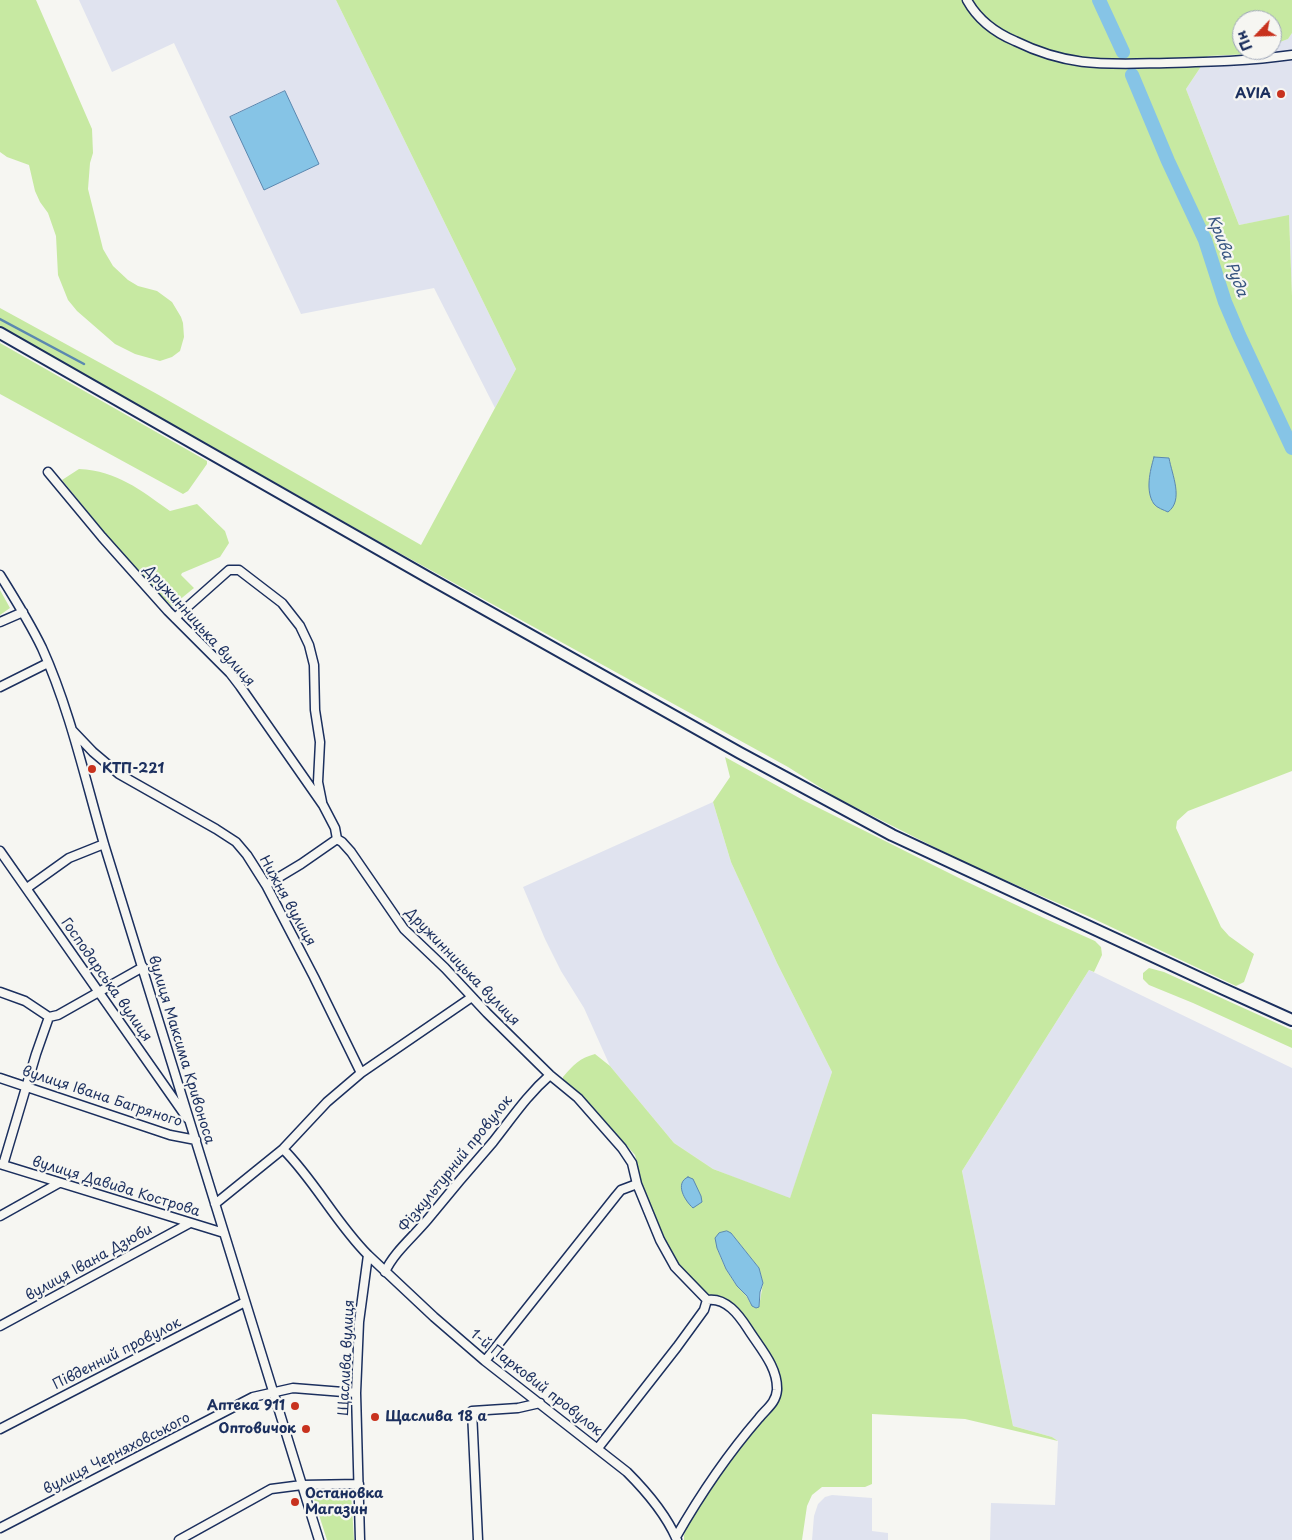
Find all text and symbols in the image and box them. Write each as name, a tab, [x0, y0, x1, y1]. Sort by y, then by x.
north arrow	[1232, 10, 1282, 60]
text: Пн	[1230, 27, 1257, 54]
place label: AVIA	[1235, 86, 1271, 102]
marker: AVIA	[1275, 88, 1287, 100]
water label: Крива Руда	[1203, 213, 1251, 299]
street label: Дружинницька вулиця	[140, 562, 258, 690]
place label: КТП-221	[102, 761, 164, 777]
marker: КТП-221	[86, 763, 98, 775]
street label: Нижня вулиця	[255, 853, 319, 949]
street label: Дружинницька вулиця	[401, 904, 523, 1030]
street label: Господарська вулиця	[57, 915, 155, 1045]
street label: вулиця Максима Кривоноса	[144, 954, 218, 1146]
street label: вулиця Івана Багряного	[20, 1063, 184, 1131]
street label: Фізкультурний провулок	[396, 1092, 516, 1236]
street label: вулиця Давида Кострова	[30, 1153, 202, 1221]
street label: вулиця Івана Дзюби	[23, 1221, 155, 1305]
street label: Щаслива вулиця	[336, 1299, 358, 1417]
street label: Південний провулок	[50, 1314, 184, 1394]
street label: 1-й Парковий провулок	[467, 1326, 605, 1440]
place label: Аптека 911	[207, 1398, 285, 1414]
marker: Аптека 911	[289, 1400, 301, 1412]
place label: Щаслива 18 а	[385, 1409, 487, 1425]
street label: вулиця Черняховського	[41, 1410, 193, 1498]
marker: Щаслива 18 а	[369, 1411, 381, 1423]
place label: Оптовичок	[219, 1421, 296, 1437]
marker: Оптовичок	[300, 1423, 312, 1435]
place label: Остановка Магазин	[305, 1486, 384, 1518]
marker: Остановка Магазин	[289, 1496, 301, 1508]

